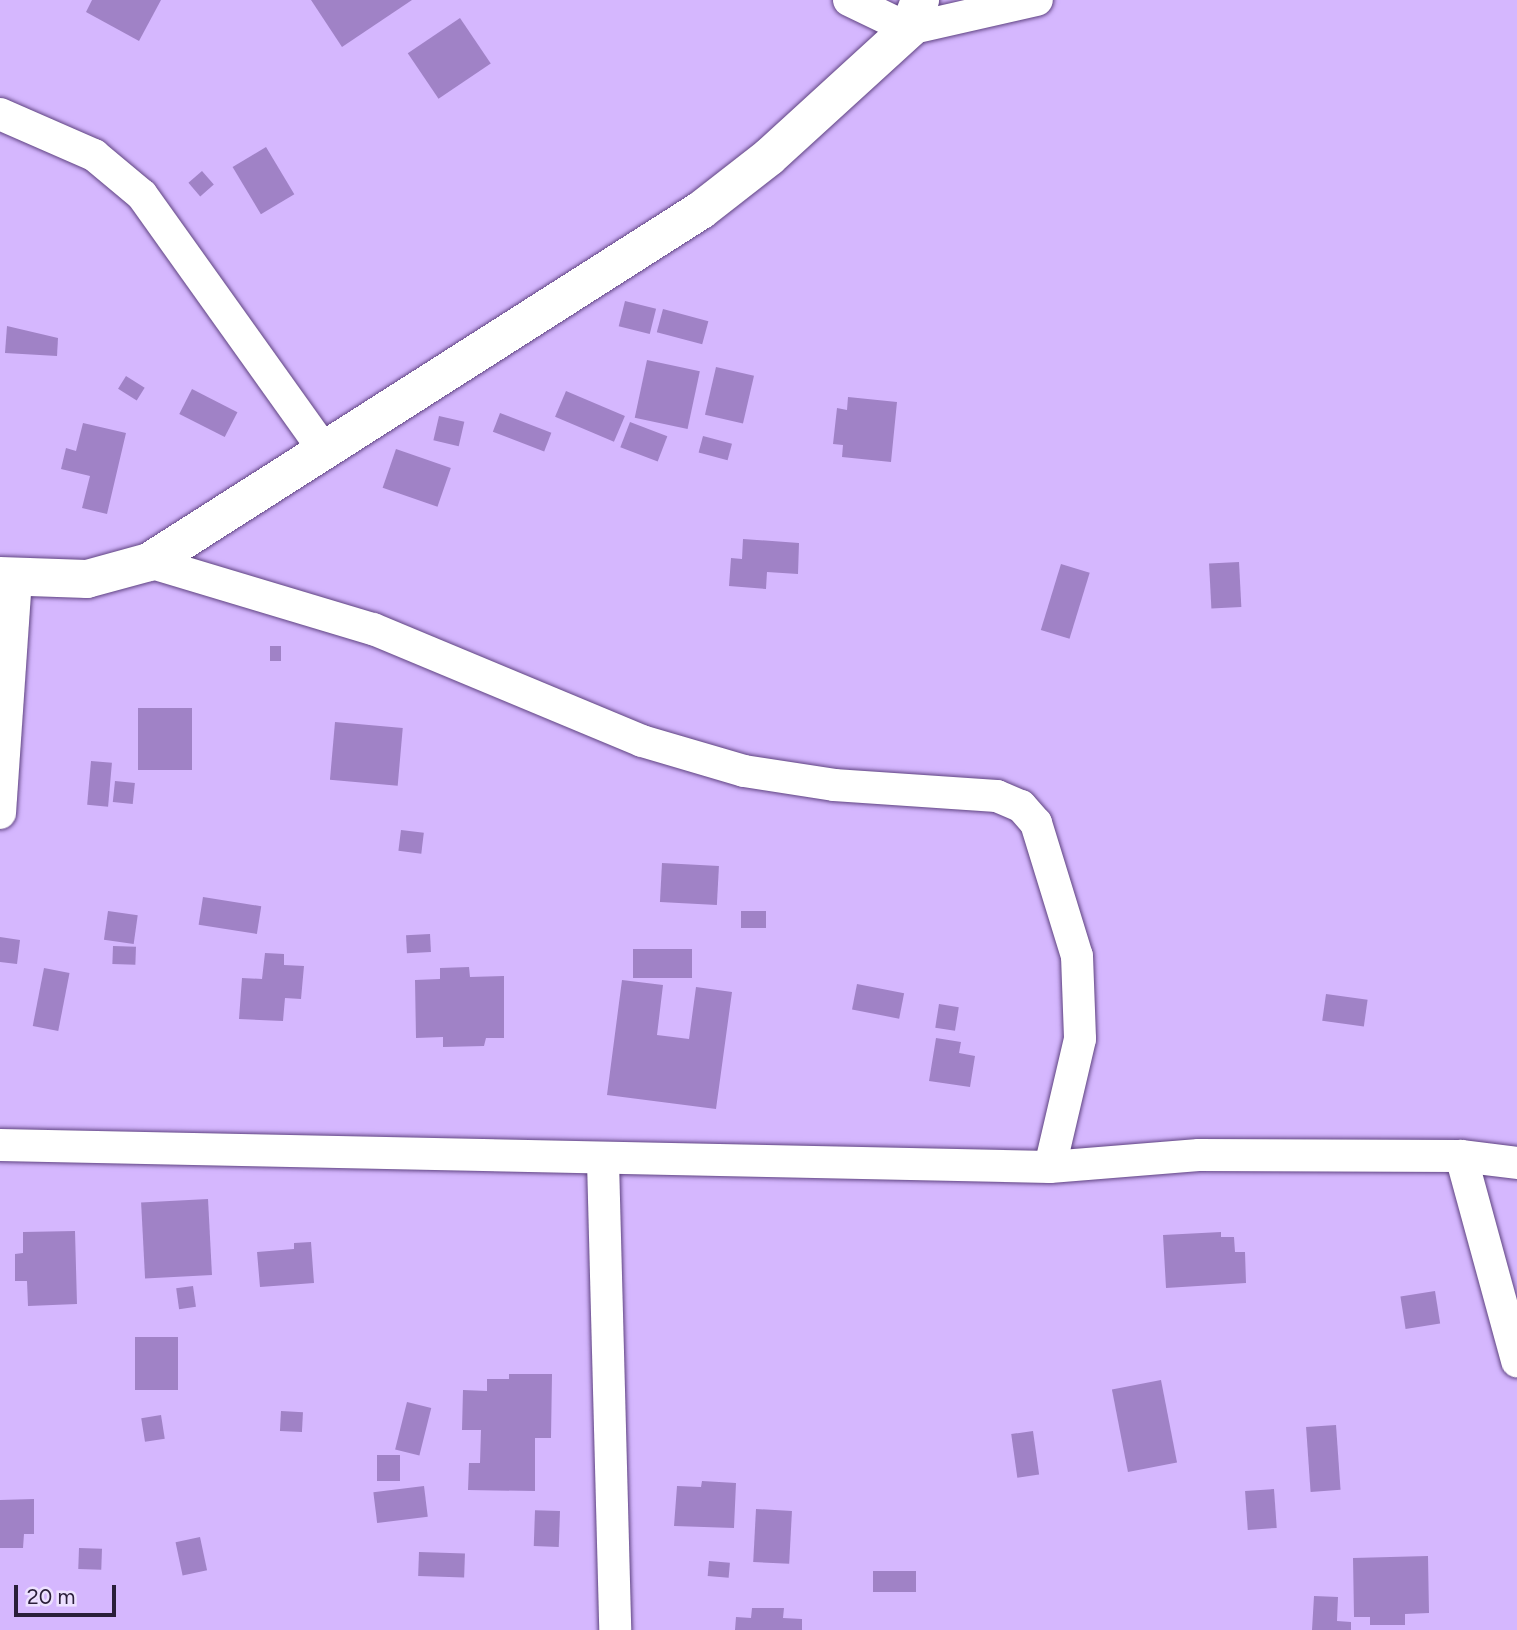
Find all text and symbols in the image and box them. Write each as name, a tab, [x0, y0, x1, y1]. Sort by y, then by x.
scale bar	[18, 1570, 119, 1614]
text: 20 m	[27, 1584, 75, 1609]

